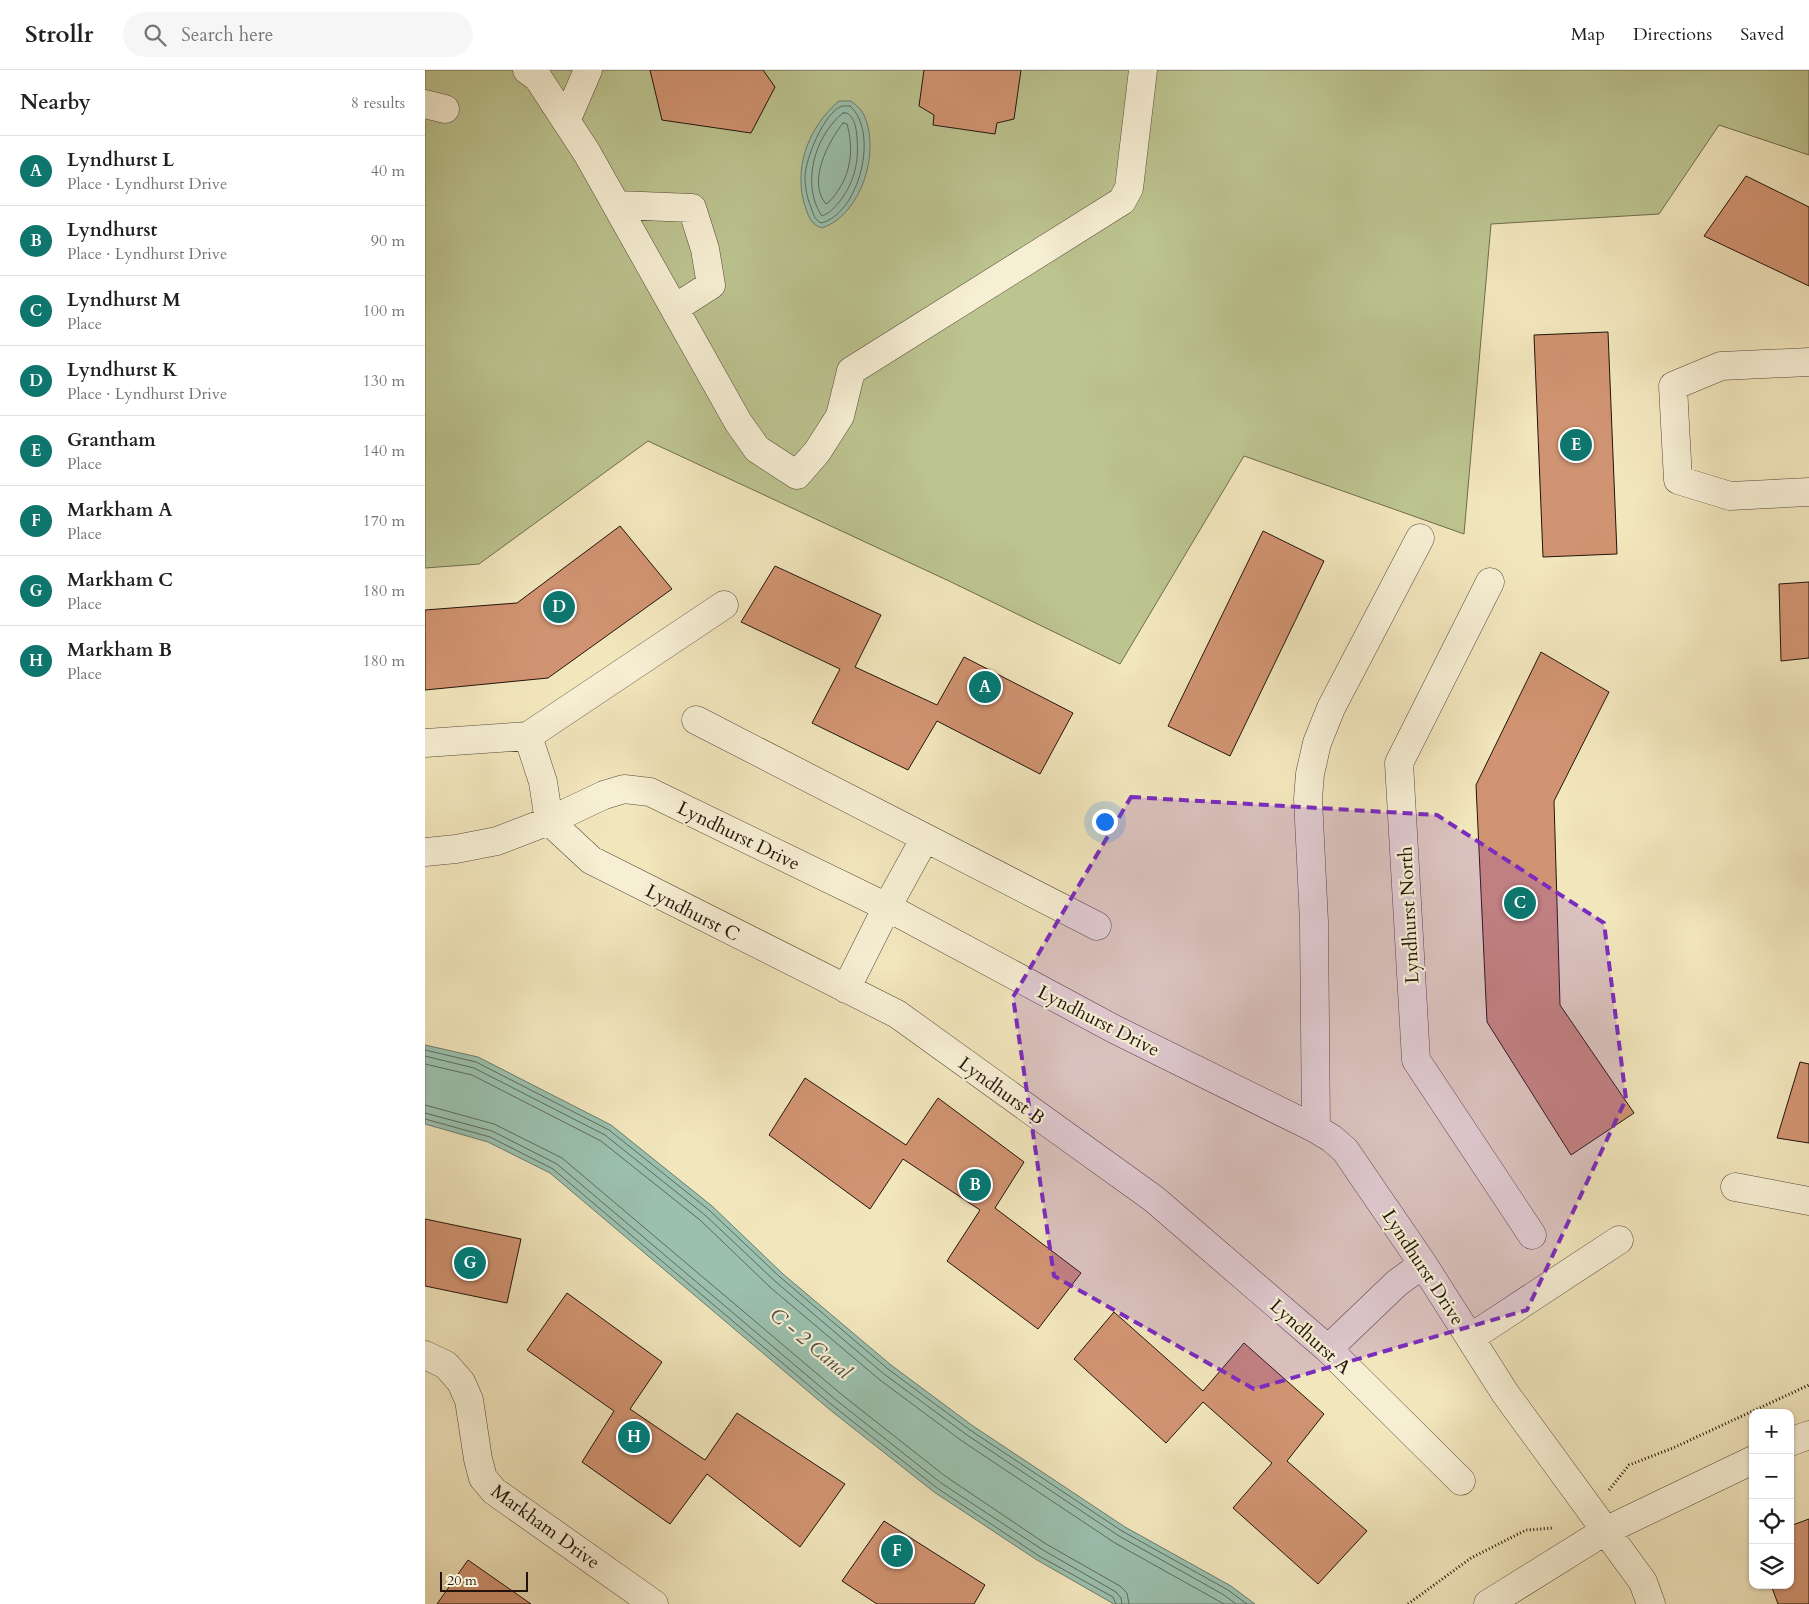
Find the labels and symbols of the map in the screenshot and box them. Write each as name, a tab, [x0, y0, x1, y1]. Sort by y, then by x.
pin: E	[1560, 426, 1592, 464]
pin: D	[543, 588, 575, 626]
pin: A	[969, 668, 1001, 706]
street label: Lyndhurst Drive	[673, 795, 804, 877]
your location	[1092, 809, 1118, 835]
street label: Lyndhurst North	[1392, 845, 1426, 984]
street label: Lyndhurst C	[641, 878, 744, 948]
pin: C	[1504, 884, 1536, 922]
street label: Lyndhurst Drive	[1033, 979, 1164, 1063]
street label: Lyndhurst B	[953, 1051, 1050, 1131]
pin: B	[959, 1166, 991, 1204]
street label: Lyndhurst Drive	[1376, 1204, 1470, 1331]
pin: G	[454, 1244, 486, 1282]
street label: Lyndhurst A	[1264, 1293, 1357, 1381]
water label: C - 2 Canal	[764, 1301, 858, 1386]
pin: H	[618, 1418, 650, 1456]
street label: Markham Drive	[486, 1478, 605, 1575]
pin: F	[881, 1532, 913, 1570]
scale bar	[440, 1569, 527, 1592]

